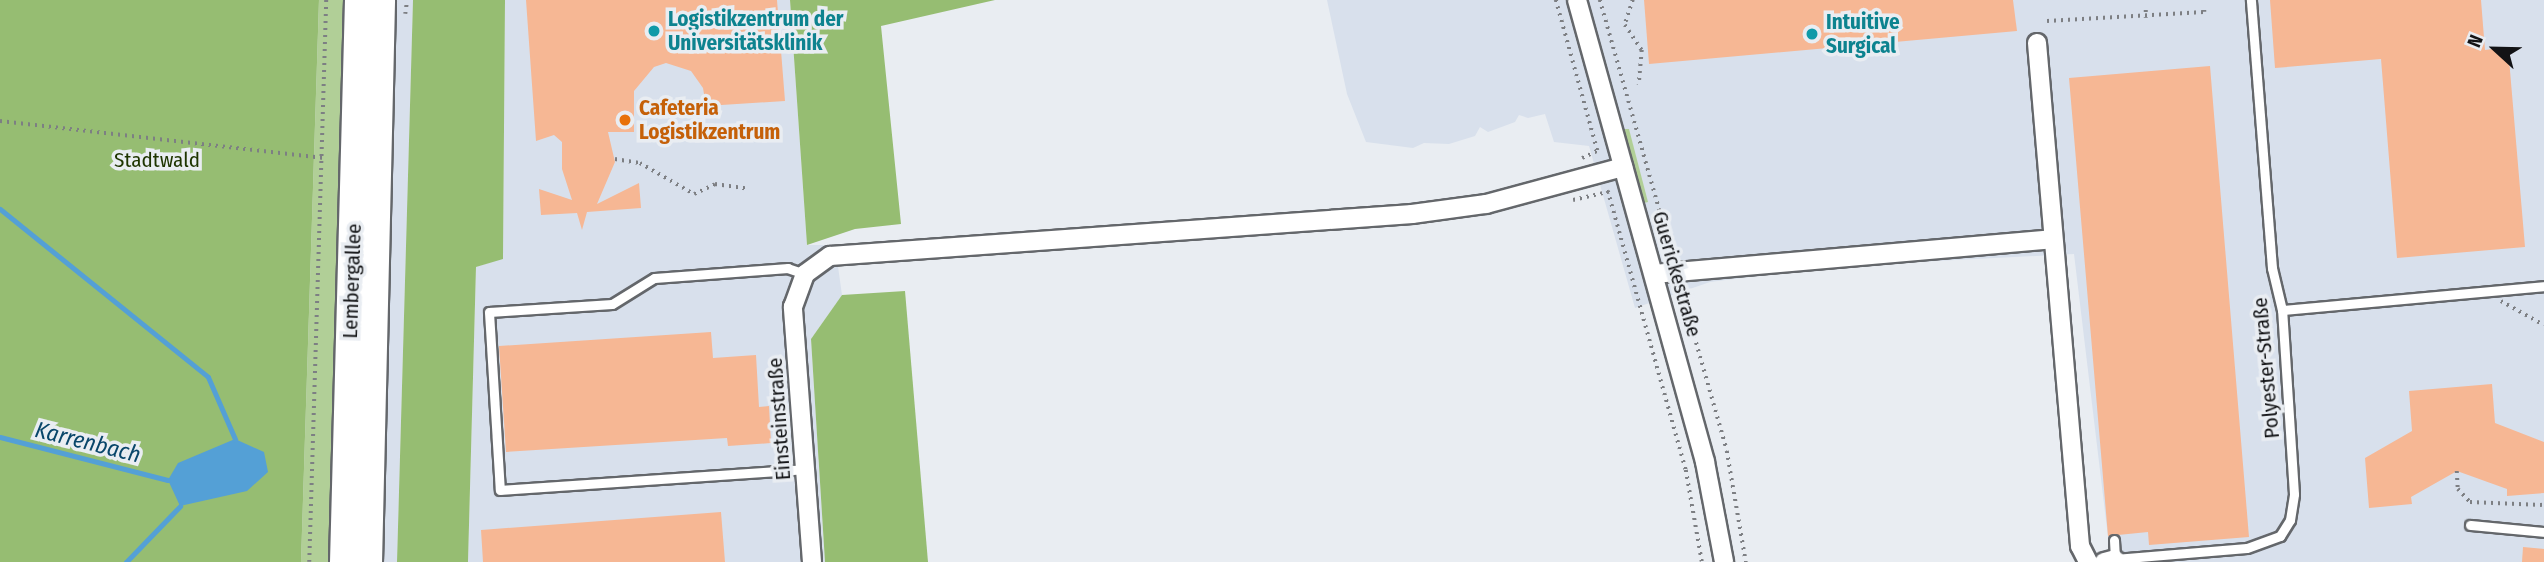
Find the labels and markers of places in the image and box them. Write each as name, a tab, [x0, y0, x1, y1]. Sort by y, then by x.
place label: Logistikzentrum der Universitätsklinik	[668, 6, 844, 56]
place label: Intuitive Surgical	[1826, 9, 1900, 59]
marker: Logistikzentrum der Universitätsklinik	[646, 23, 662, 39]
marker: Intuitive Surgical	[1804, 26, 1820, 42]
place label: Cafeteria Logistikzentrum	[639, 95, 780, 145]
marker: Cafeteria Logistikzentrum	[617, 112, 633, 128]

